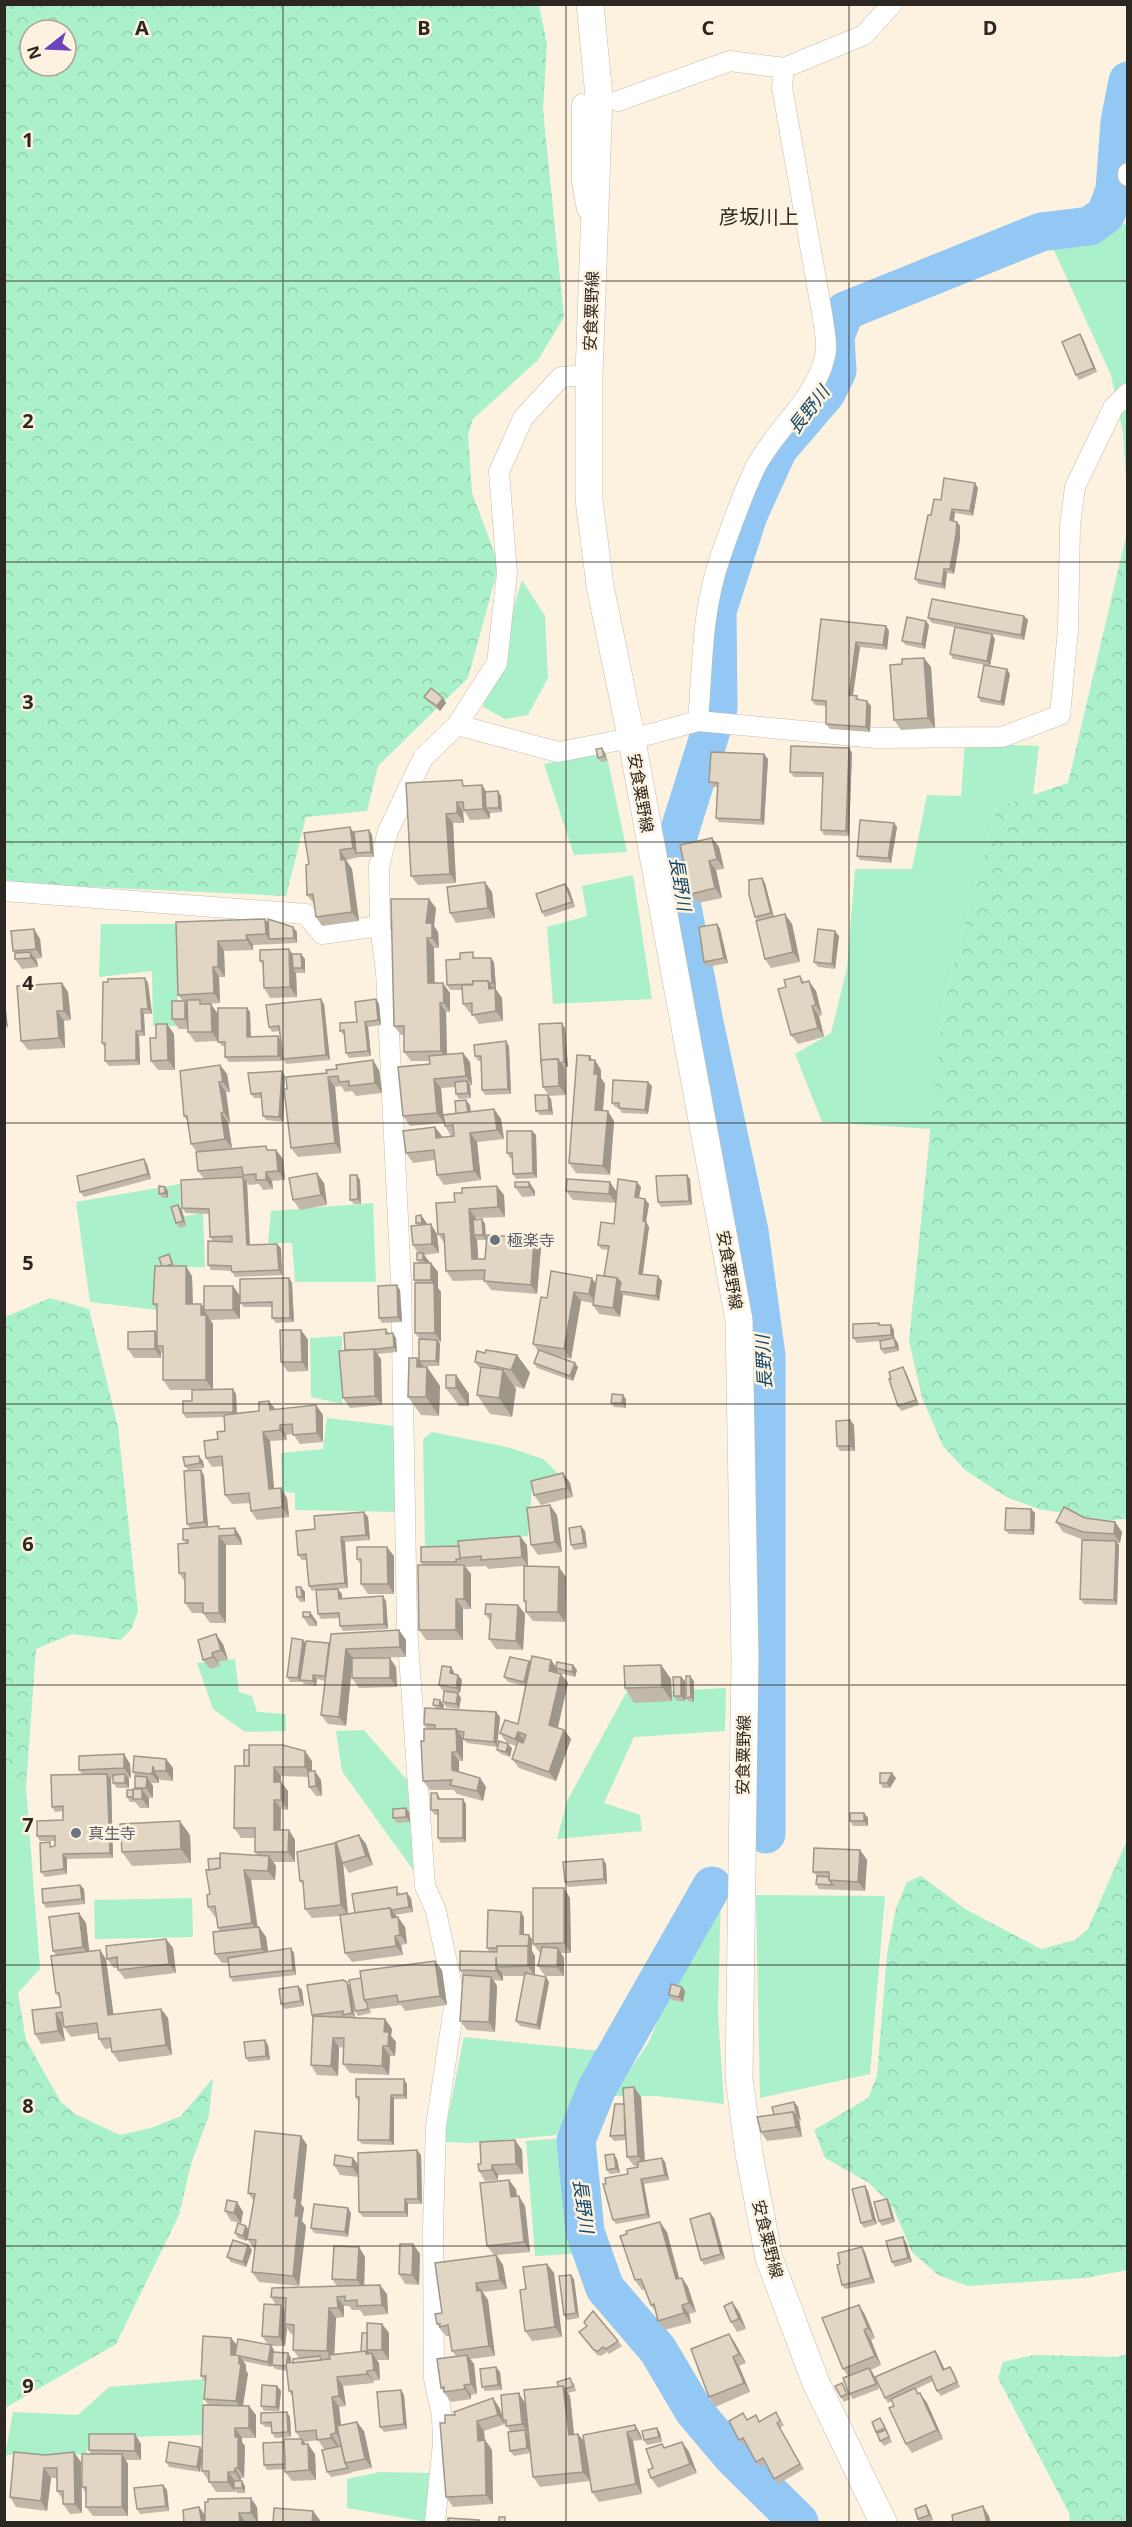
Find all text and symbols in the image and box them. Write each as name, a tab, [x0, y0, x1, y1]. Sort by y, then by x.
text: A	[135, 14, 149, 41]
text: B	[417, 14, 431, 41]
text: C	[702, 14, 715, 41]
text: D	[983, 14, 997, 41]
north arrow	[18, 18, 78, 78]
text: N	[21, 43, 46, 62]
text: 1	[22, 126, 34, 153]
district label: 彦坂川上	[719, 203, 799, 230]
street label: 安食粟野線	[579, 271, 603, 351]
water label: 長野川	[782, 379, 836, 438]
text: 2	[22, 407, 34, 434]
text: 3	[22, 688, 34, 715]
street label: 安食粟野線	[623, 752, 659, 834]
water label: 長野川	[665, 855, 697, 914]
text: 4	[22, 969, 34, 996]
place label: 極楽寺	[507, 1229, 555, 1251]
street label: 安食粟野線	[712, 1229, 748, 1311]
marker: 極楽寺	[488, 1233, 502, 1247]
text: 5	[22, 1249, 34, 1276]
water label: 長野川	[750, 1332, 776, 1390]
text: 6	[22, 1530, 34, 1557]
street label: 安食粟野線	[731, 1715, 755, 1795]
text: 7	[22, 1811, 34, 1838]
place label: 真生寺	[88, 1822, 136, 1844]
marker: 真生寺	[69, 1826, 83, 1840]
text: 8	[22, 2092, 34, 2119]
water label: 長野川	[568, 2177, 600, 2236]
street label: 安食粟野線	[748, 2198, 788, 2280]
text: 9	[22, 2372, 34, 2399]

